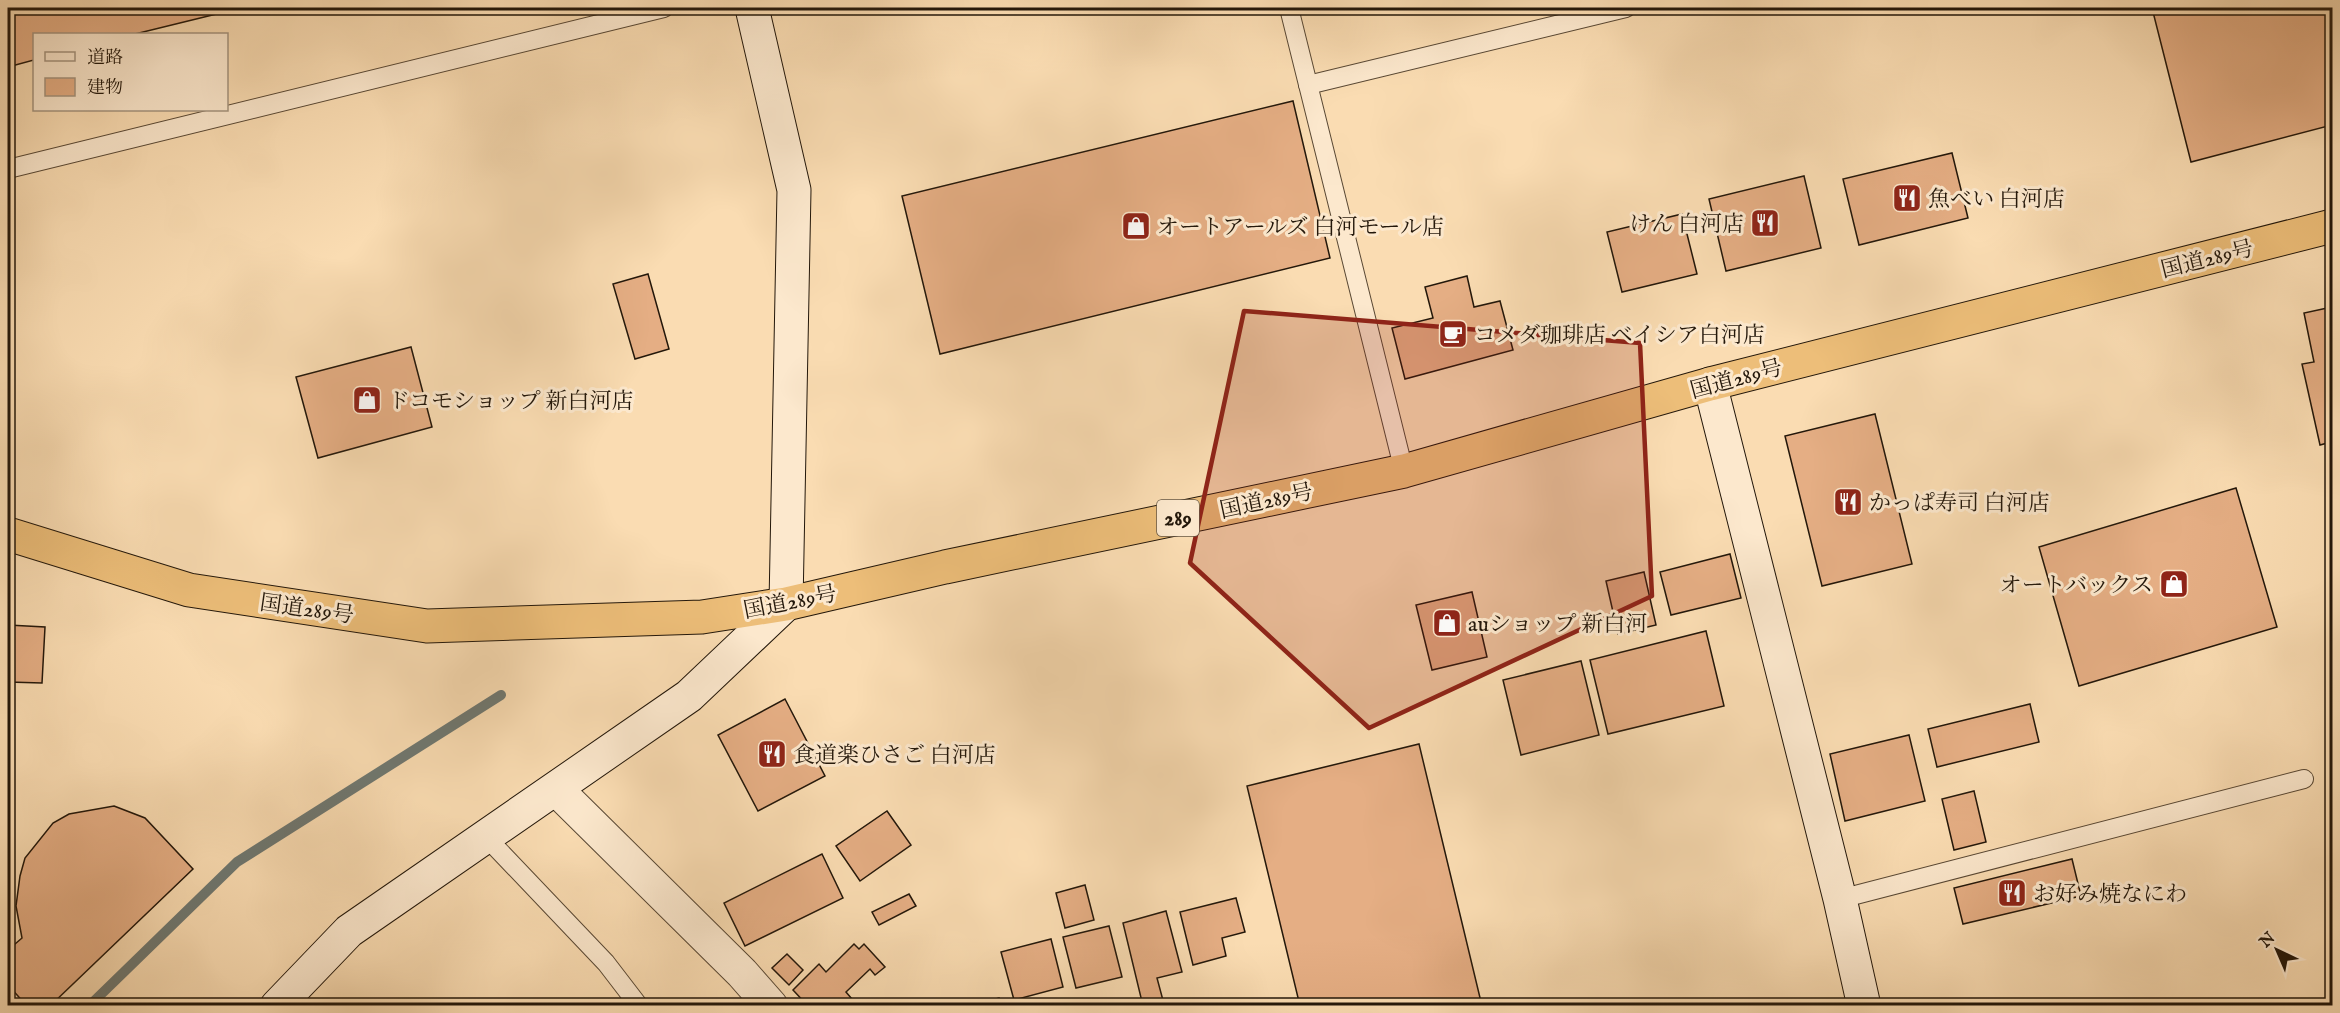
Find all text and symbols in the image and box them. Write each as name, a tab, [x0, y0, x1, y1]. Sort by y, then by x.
legend	[33, 33, 228, 111]
text: 道路	[87, 47, 123, 70]
text: 建物	[87, 77, 123, 100]
restaurant icon: 魚べい 白河店	[1891, 182, 1923, 214]
place label: 魚べい 白河店	[1928, 186, 2065, 214]
restaurant icon: けん 白河店	[1749, 207, 1781, 239]
shop icon: オートアールズ 白河モール店	[1120, 210, 1152, 242]
place label: けん 白河店	[1629, 211, 1744, 239]
place label: オートアールズ 白河モール店	[1157, 214, 1444, 242]
street label: 国道289号	[2158, 235, 2257, 285]
cafe icon: コメダ珈琲店 ベイシア白河店	[1437, 318, 1469, 350]
place label: コメダ珈琲店 ベイシア白河店	[1474, 322, 1765, 350]
street label: 国道289号	[1687, 354, 1786, 406]
shop icon: ドコモショップ 新白河店	[351, 384, 383, 416]
place label: ドコモショップ 新白河店	[388, 388, 633, 416]
street label: 国道289号	[1217, 478, 1316, 525]
restaurant icon: かっぱ寿司 白河店	[1832, 486, 1864, 518]
place label: かっぱ寿司 白河店	[1869, 490, 2050, 518]
road number: 289	[1157, 500, 1199, 536]
shop icon: オートバックス	[2158, 568, 2190, 600]
place label: オートバックス	[2000, 572, 2153, 600]
street label: 国道289号	[741, 580, 839, 626]
street label: 国道289号	[258, 590, 355, 630]
shop icon: auショップ 新白河	[1431, 607, 1463, 639]
place label: auショップ 新白河	[1468, 611, 1647, 639]
restaurant icon: 食道楽ひさご 白河店	[756, 738, 788, 770]
place label: 食道楽ひさご 白河店	[793, 742, 996, 770]
restaurant icon: お好み焼なにわ	[1996, 877, 2028, 909]
place label: お好み焼なにわ	[2033, 881, 2187, 909]
north arrow	[2247, 920, 2307, 980]
text: N	[2255, 929, 2280, 953]

